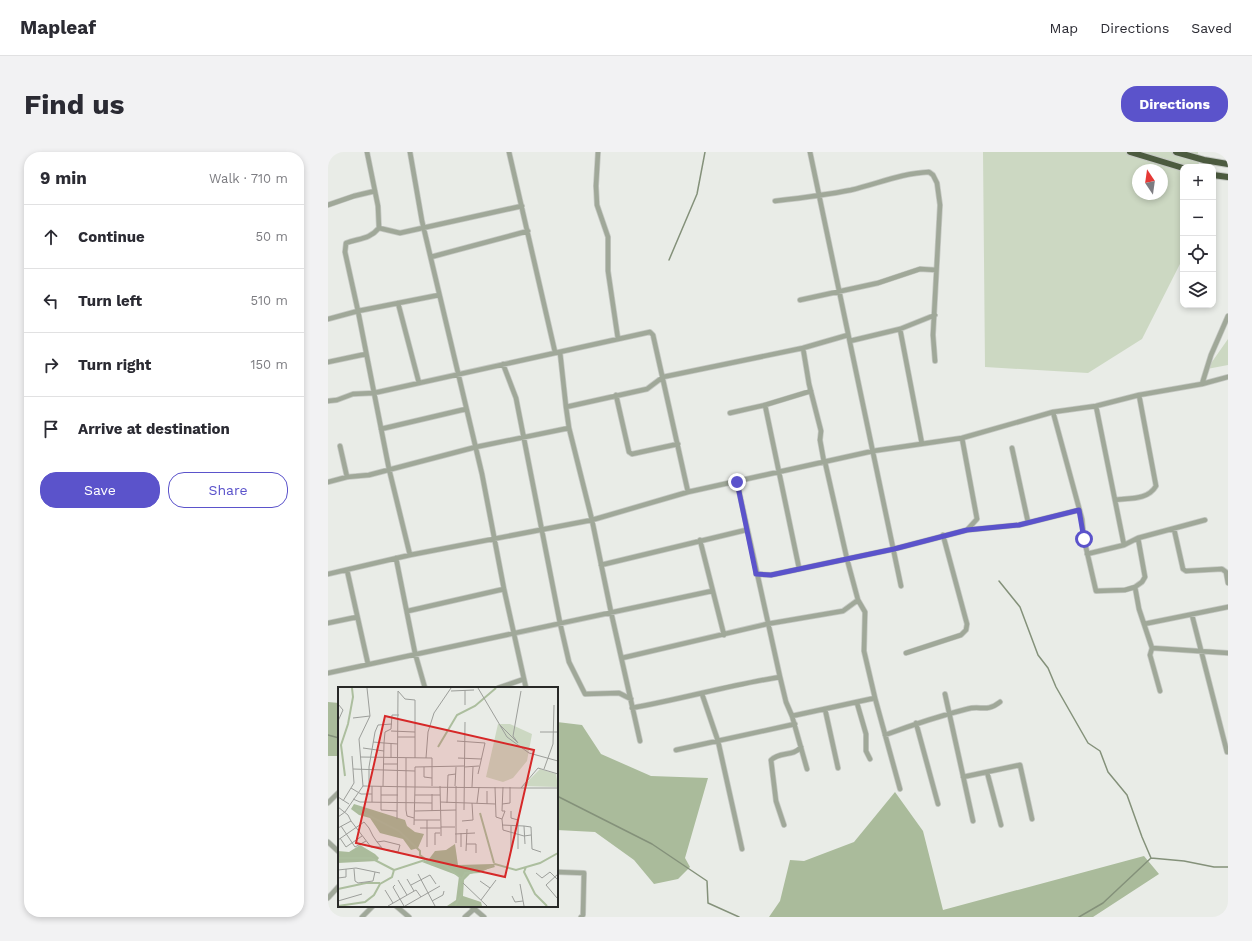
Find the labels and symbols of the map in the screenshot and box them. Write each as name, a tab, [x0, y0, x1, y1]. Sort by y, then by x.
north arrow	[1132, 164, 1168, 200]
route end	[728, 473, 746, 491]
route start	[1075, 530, 1093, 548]
inset map	[338, 687, 558, 907]

